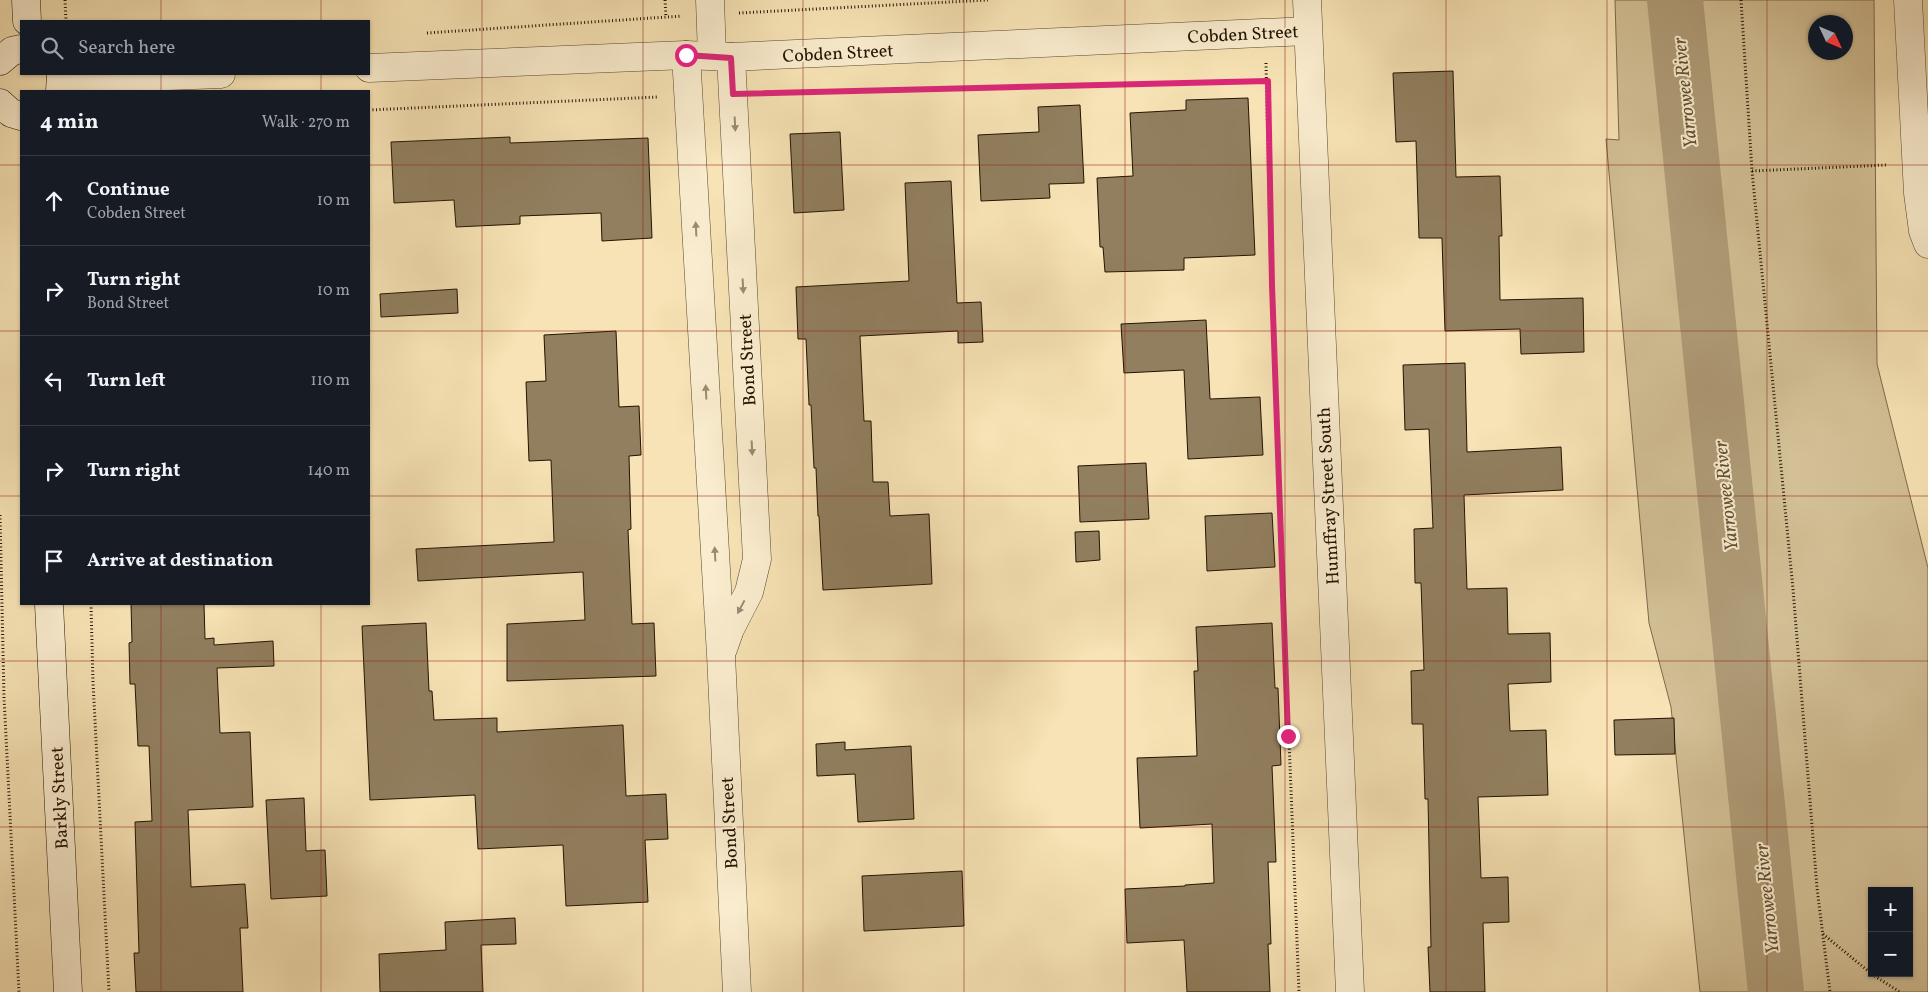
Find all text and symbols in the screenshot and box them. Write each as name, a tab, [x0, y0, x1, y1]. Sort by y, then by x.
north arrow	[1808, 15, 1853, 60]
search box	[20, 20, 370, 75]
street label: Cobden Street	[1187, 20, 1299, 51]
icon: search	[38, 34, 66, 62]
text: Search here	[78, 35, 175, 61]
water label: Yarrowee River	[1667, 35, 1705, 149]
street label: Cobden Street	[782, 39, 894, 70]
route start	[675, 44, 698, 67]
text: 4 min	[40, 108, 99, 137]
text: Walk · 270 m	[262, 112, 350, 134]
one-way arrow	[731, 116, 739, 132]
text: Continue	[87, 177, 170, 203]
icon: ahead	[40, 187, 68, 215]
text: 10 m	[317, 190, 350, 212]
text: Cobden Street	[87, 203, 186, 225]
one-way arrow	[692, 221, 700, 237]
text: Turn right	[87, 267, 180, 293]
icon: right	[40, 277, 68, 305]
one-way arrow	[740, 278, 748, 294]
text: 10 m	[317, 280, 350, 302]
text: Bond Street	[87, 293, 169, 315]
street label: Bond Street	[734, 313, 763, 407]
icon: left	[40, 367, 68, 395]
text: Turn left	[87, 368, 166, 394]
text: 110 m	[311, 370, 350, 392]
one-way arrow	[701, 383, 709, 399]
street label: Humffray Street South	[1312, 406, 1347, 585]
water label: Yarrowee River	[1708, 438, 1746, 552]
one-way arrow	[749, 440, 757, 456]
icon: right	[40, 457, 68, 485]
text: Turn right	[87, 458, 180, 484]
text: 140 m	[308, 460, 350, 482]
one-way arrow	[711, 546, 719, 562]
icon: arrive	[40, 547, 68, 575]
text: Arrive at destination	[87, 548, 273, 574]
one-way arrow	[737, 600, 745, 615]
route end	[1277, 725, 1300, 748]
street label: Barkly Street	[45, 746, 76, 850]
street label: Bond Street	[716, 776, 745, 870]
water label: Yarrowee River	[1749, 841, 1787, 955]
map controls	[1868, 887, 1913, 977]
button: +	[1868, 887, 1913, 932]
button: −	[1868, 932, 1913, 977]

